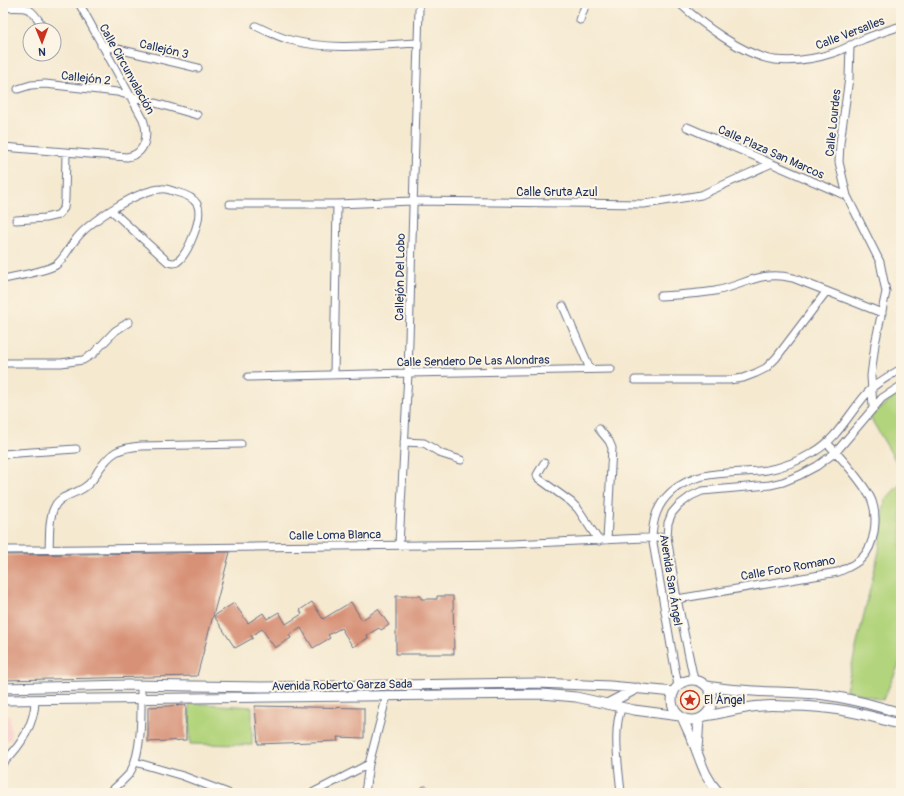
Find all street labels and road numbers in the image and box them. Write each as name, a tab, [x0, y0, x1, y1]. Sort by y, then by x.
street label: Calle Versalles	[814, 13, 887, 53]
street label: Calle Circunvalación	[96, 21, 158, 117]
street label: Callejón 3	[138, 37, 190, 62]
street label: Callejón 2	[60, 68, 112, 89]
street label: Calle Lourdes	[822, 88, 845, 158]
street label: Calle Plaza San Marcos	[715, 122, 827, 183]
street label: Calle Gruta Azul	[516, 185, 598, 200]
street label: Callejón Del Lobo	[392, 232, 409, 321]
street label: Calle Sendero De Las Alondras	[396, 353, 550, 370]
street label: Calle Loma Blanca	[289, 527, 382, 544]
street label: Avenida San Ángel	[656, 533, 686, 627]
street label: Calle Foro Romano	[740, 553, 837, 584]
street label: Avenida Roberto Garza Sada	[271, 677, 413, 694]

